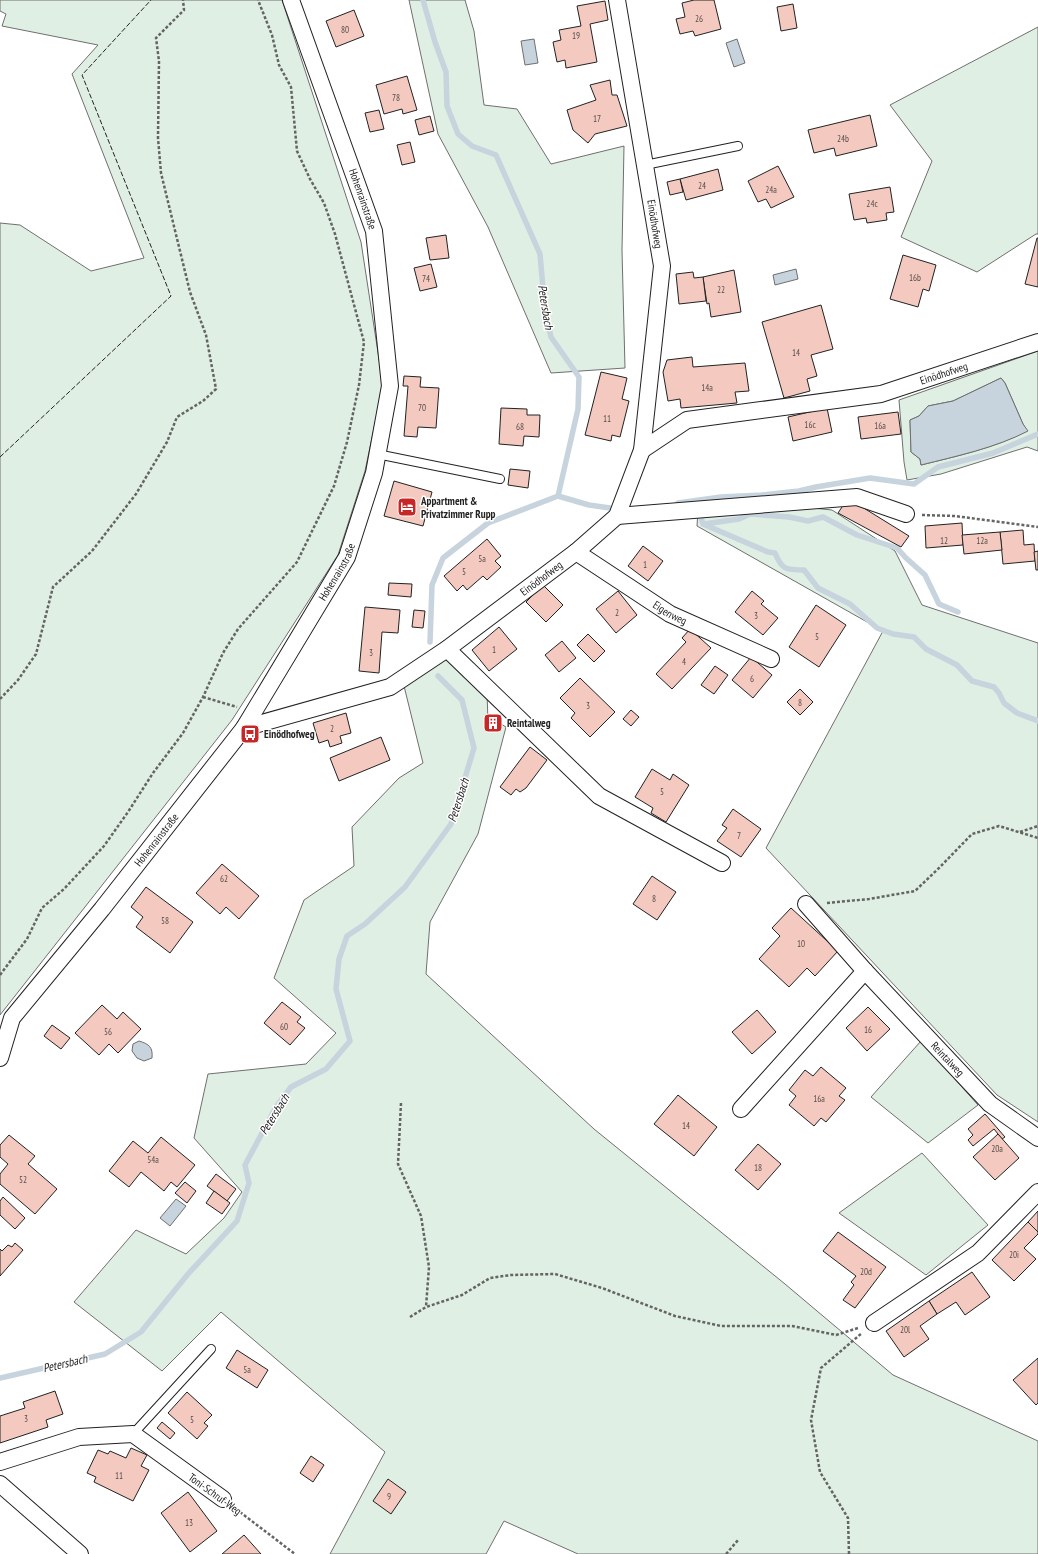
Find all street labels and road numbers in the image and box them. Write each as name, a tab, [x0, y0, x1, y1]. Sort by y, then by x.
street label: Hohenrainstraße	[346, 167, 380, 232]
street label: Einödhofweg	[644, 199, 666, 250]
street label: Einödhofweg	[918, 359, 970, 388]
street label: Hohenrainstraße	[315, 541, 358, 603]
street label: Einödhofweg	[517, 558, 565, 599]
street label: Eigenweg	[650, 598, 689, 628]
street label: Hohenrainstraße	[131, 810, 182, 869]
street label: Reintalweg	[928, 1039, 967, 1079]
street label: Toni-Schruf-Weg	[186, 1470, 245, 1518]

